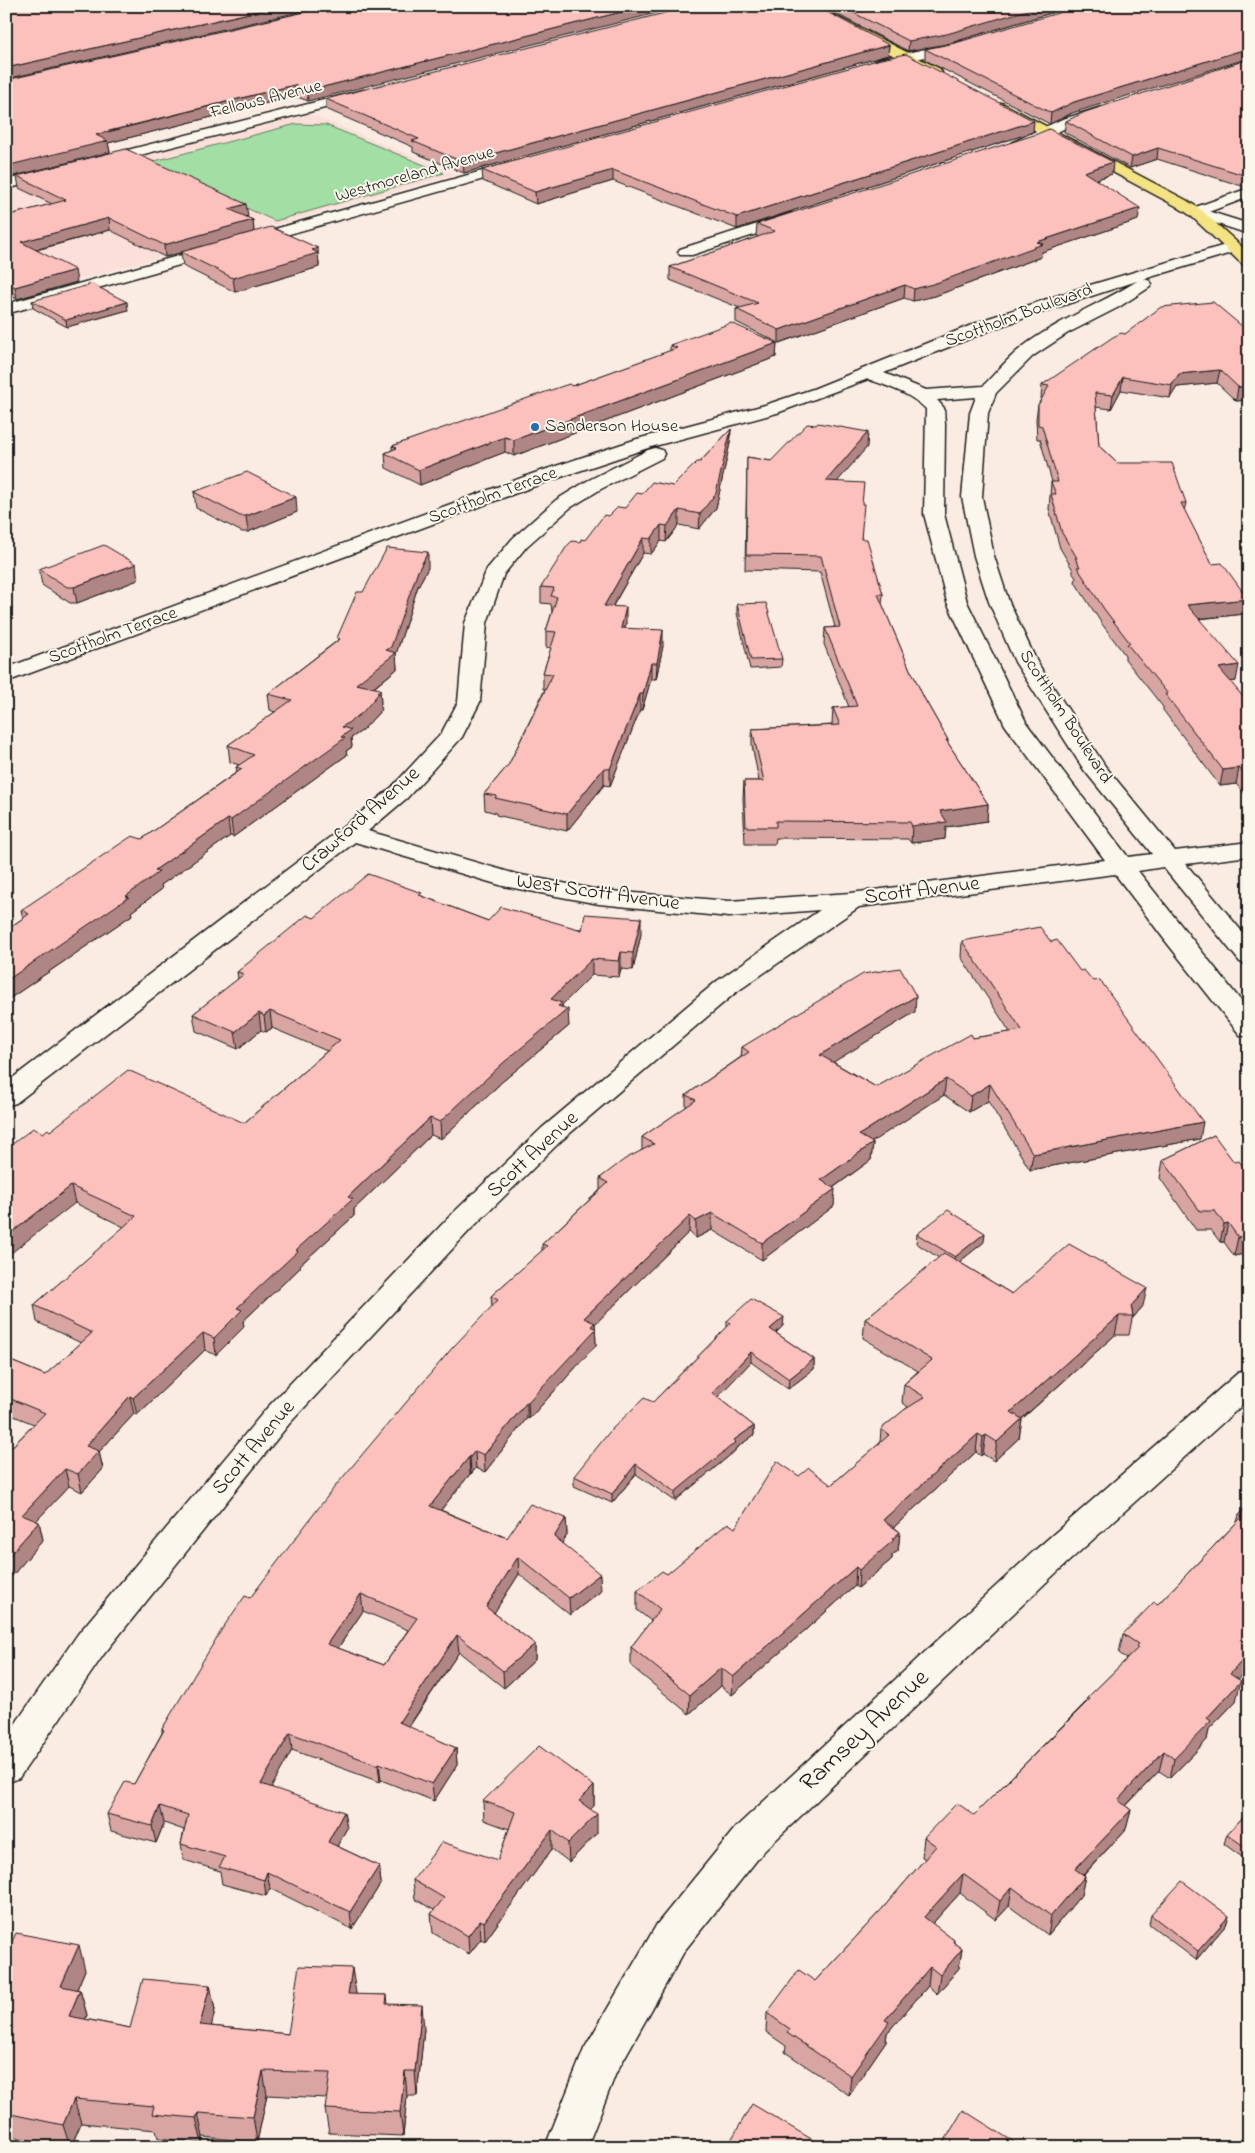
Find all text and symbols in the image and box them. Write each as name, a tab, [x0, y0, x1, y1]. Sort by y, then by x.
street label: Fellows Avenue	[206, 73, 326, 127]
street label: Westmoreland Avenue	[332, 140, 498, 210]
street label: Scottholm Boulevard	[942, 277, 1096, 355]
place label: Sanderson House	[545, 414, 679, 440]
marker: Sanderson House	[529, 421, 541, 433]
street label: Scottholm Terrace	[425, 460, 562, 531]
street label: Scottholm Terrace	[45, 600, 182, 671]
street label: Scottholm Boulevard	[1012, 645, 1118, 789]
street label: Crawford Avenue	[295, 759, 427, 880]
street label: West Scott Avenue	[514, 867, 682, 919]
street label: Scott Avenue	[863, 869, 982, 913]
street label: Scott Avenue	[480, 1104, 586, 1205]
street label: Scott Avenue	[205, 1394, 303, 1502]
street label: Ramsey Avenue	[792, 1661, 939, 1801]

